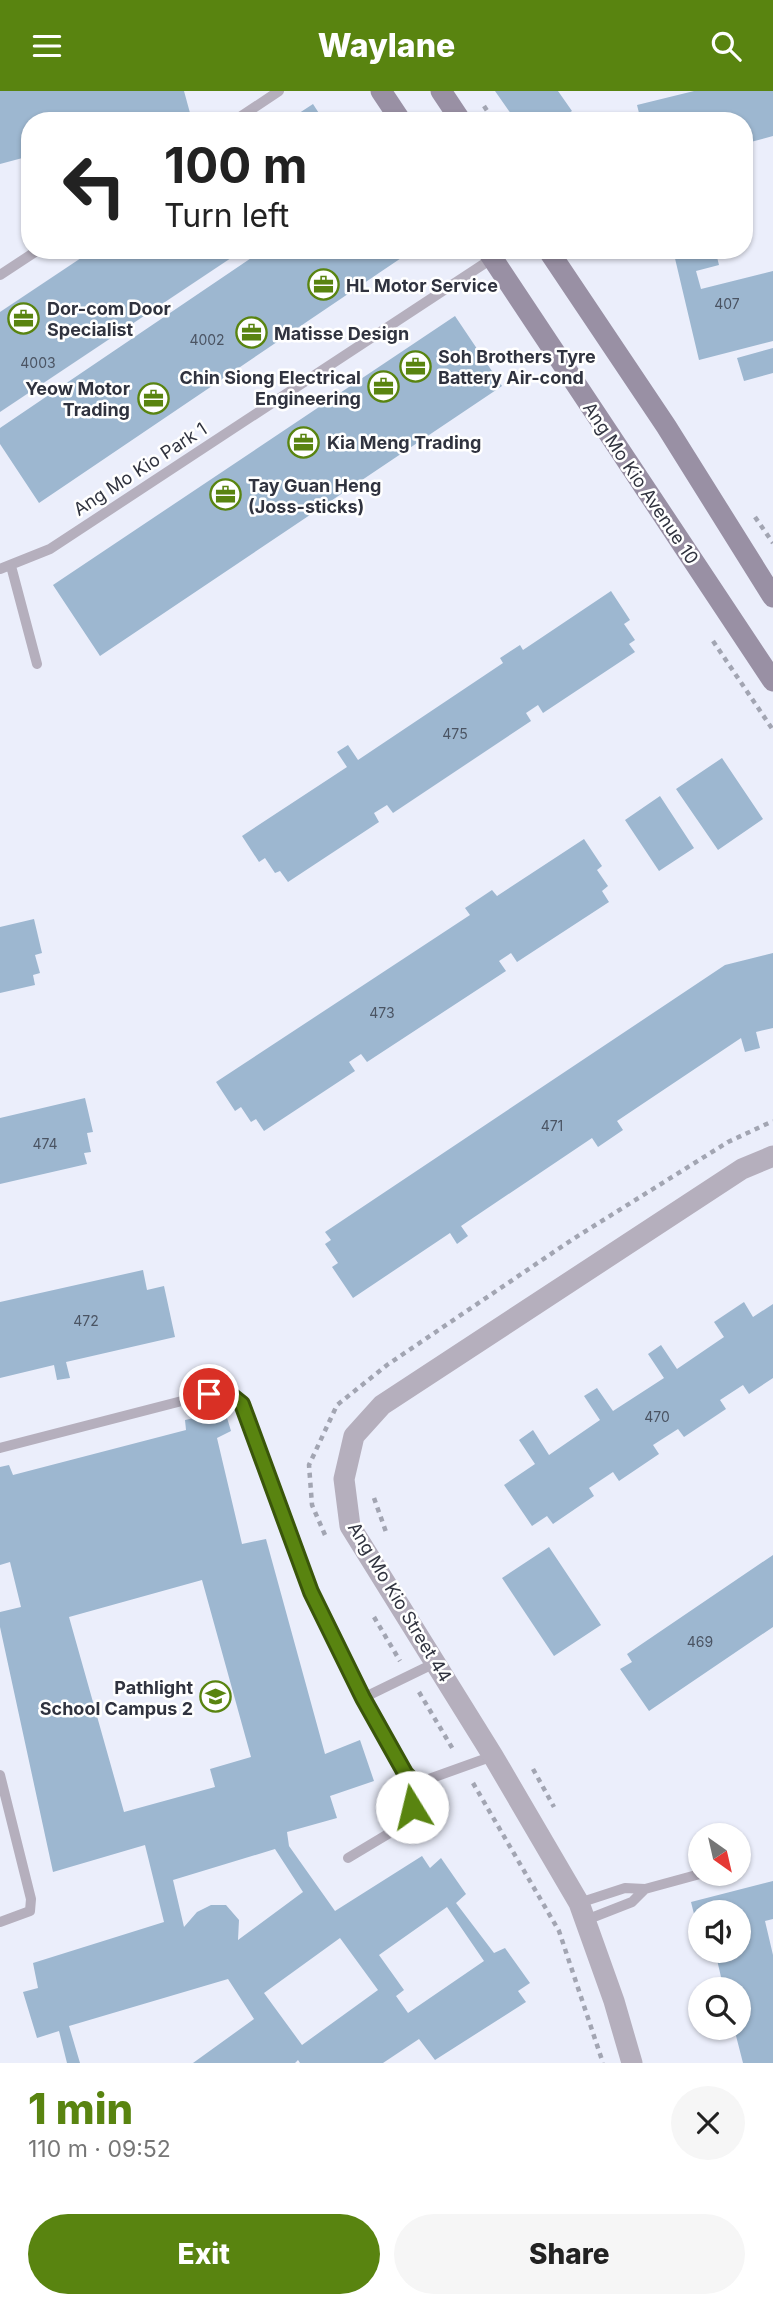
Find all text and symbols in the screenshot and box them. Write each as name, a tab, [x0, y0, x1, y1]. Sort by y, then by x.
text: Waylane	[318, 26, 455, 65]
icon: menu	[28, 27, 66, 65]
icon: search	[707, 27, 745, 65]
text: 100 m	[164, 136, 308, 195]
icon: left	[49, 140, 140, 231]
text: Turn left	[164, 196, 289, 235]
office icon: HL Motor Service	[306, 268, 340, 302]
place label: HL Motor Service	[346, 275, 498, 296]
house number: 407	[714, 295, 740, 312]
place label: Dor-com Door Specialist	[47, 298, 171, 340]
office icon: Dor-com Door Specialist	[7, 301, 41, 335]
office icon: Matisse Design	[234, 316, 268, 350]
place label: Matisse Design	[274, 323, 409, 344]
house number: 4002	[189, 331, 225, 348]
place label: Soh Brothers Tyre Battery Air-cond	[438, 346, 596, 388]
office icon: Soh Brothers Tyre Battery Air-cond	[398, 349, 432, 383]
house number: 4003	[20, 354, 56, 371]
place label: Chin Siong Electrical Engineering	[179, 367, 361, 409]
office icon: Chin Siong Electrical Engineering	[367, 370, 401, 404]
place label: Yeow Motor Trading	[25, 378, 130, 420]
office icon: Yeow Motor Trading	[136, 381, 170, 415]
street label: Ang Mo Kio Avenue 10	[579, 398, 703, 568]
street label: Ang Mo Kio Park 1	[69, 418, 211, 520]
office icon: Kia Meng Trading	[287, 425, 321, 459]
place label: Kia Meng Trading	[327, 432, 481, 453]
place label: Tay Guan Heng (Joss-sticks)	[248, 475, 381, 517]
office icon: Tay Guan Heng (Joss-sticks)	[208, 478, 242, 512]
house number: 475	[442, 725, 468, 742]
house number: 473	[369, 1004, 395, 1021]
house number: 471	[541, 1117, 563, 1134]
house number: 474	[32, 1135, 58, 1152]
house number: 472	[73, 1312, 99, 1329]
pin	[179, 1364, 239, 1424]
icon: arrive	[190, 1375, 228, 1413]
house number: 470	[644, 1408, 670, 1425]
street label: Ang Mo Kio Street 44	[344, 1518, 456, 1686]
house number: 469	[687, 1633, 713, 1650]
place label: Pathlight School Campus 2	[40, 1677, 193, 1719]
school or university icon: Pathlight School Campus 2	[199, 1680, 233, 1714]
position arrow	[375, 1770, 449, 1844]
north arrow	[688, 1823, 751, 1887]
map controls	[688, 1823, 751, 2040]
button: sound	[688, 1900, 751, 1963]
button: search	[688, 1977, 751, 2040]
text: 1 min	[28, 2083, 133, 2134]
button: close	[671, 2086, 745, 2160]
text: 110 m · 09:52	[28, 2135, 171, 2163]
button: Exit	[28, 2214, 380, 2294]
button: Share	[394, 2214, 745, 2294]

